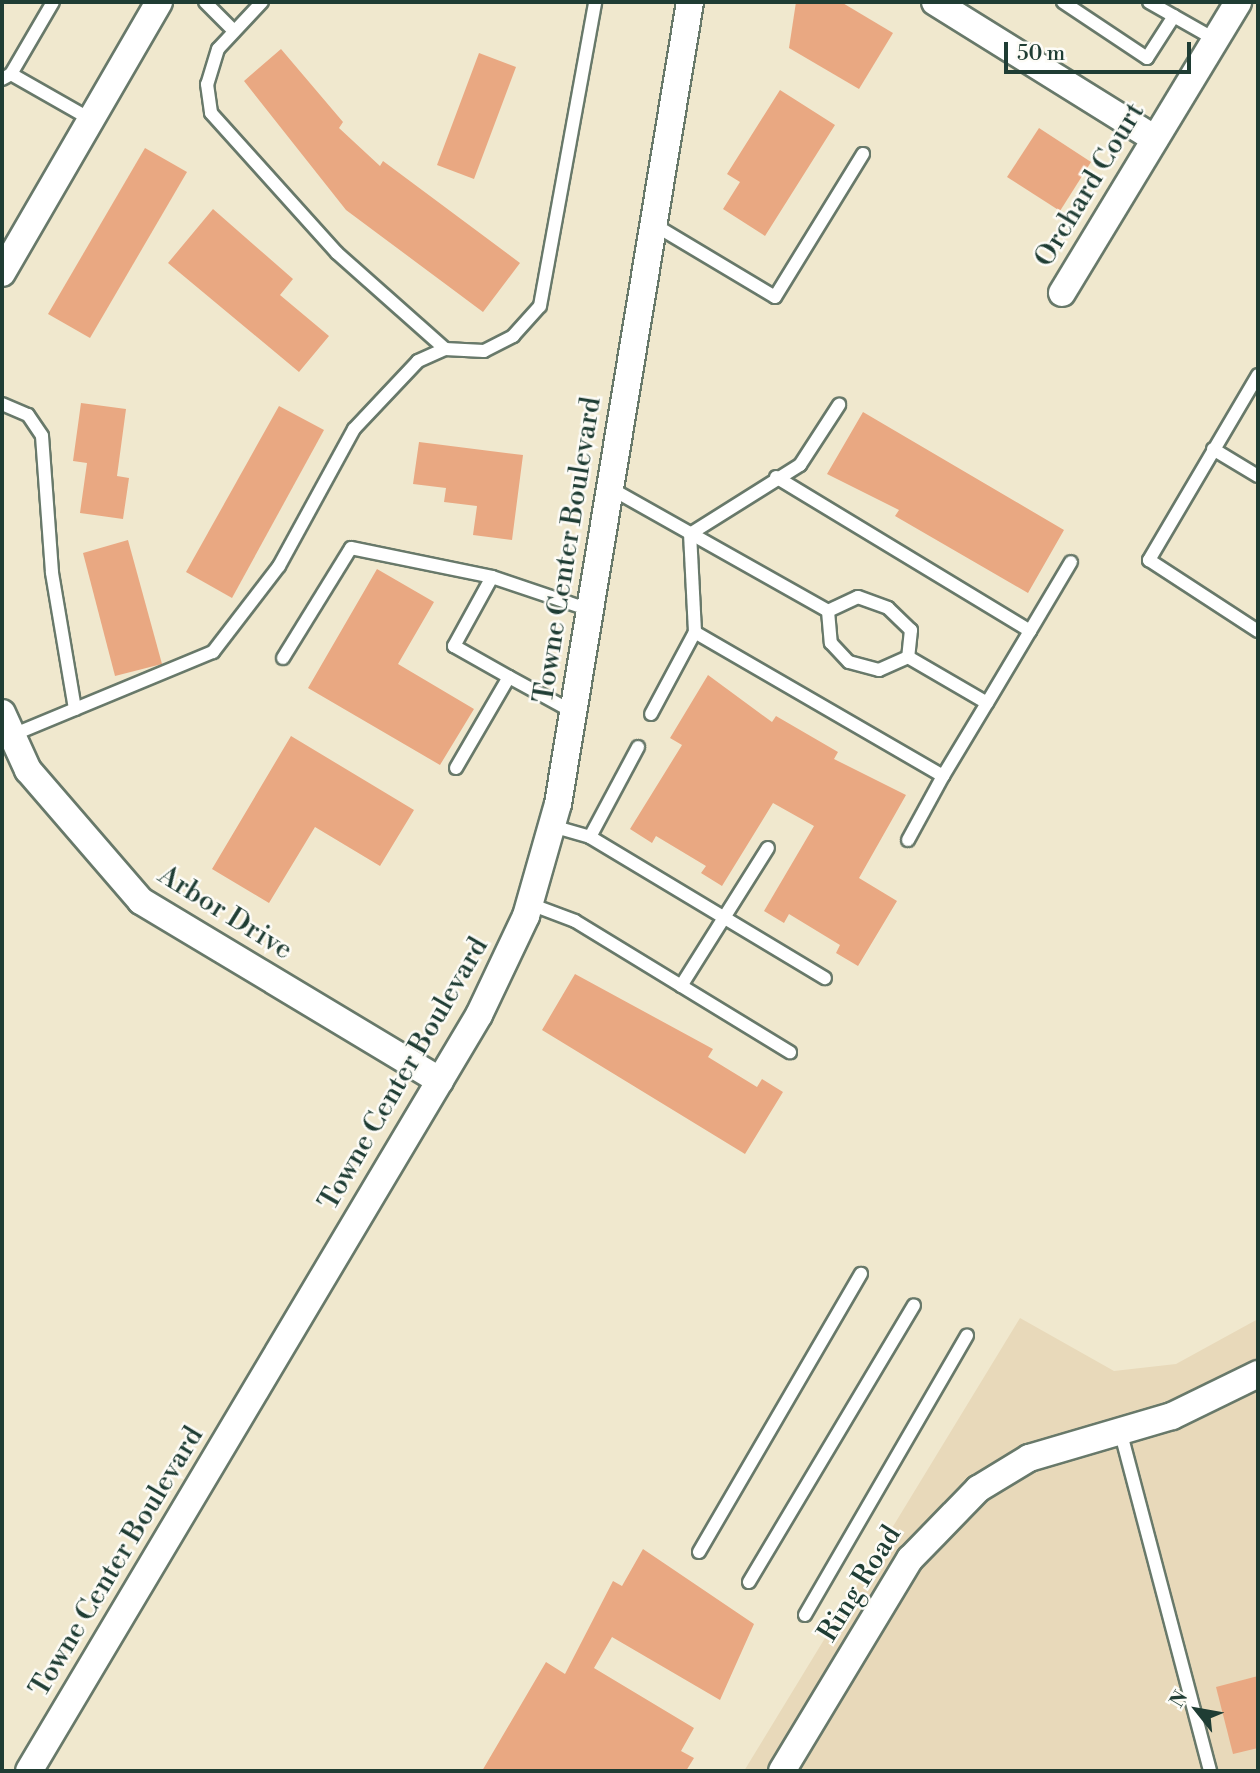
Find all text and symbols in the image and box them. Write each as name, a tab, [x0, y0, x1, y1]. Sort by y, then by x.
scale bar	[1008, 28, 1195, 72]
text: 50 m	[1017, 41, 1065, 67]
street label: Orchard Court	[1028, 97, 1152, 273]
street label: Towne Center Boulevard	[527, 395, 609, 705]
street label: Arbor Drive	[152, 858, 298, 968]
street label: Towne Center Boulevard	[312, 932, 496, 1216]
street label: Towne Center Boulevard	[23, 1421, 211, 1703]
street label: Ring Road	[811, 1520, 909, 1648]
north arrow	[1162, 1675, 1232, 1745]
text: N	[1165, 1687, 1193, 1712]

